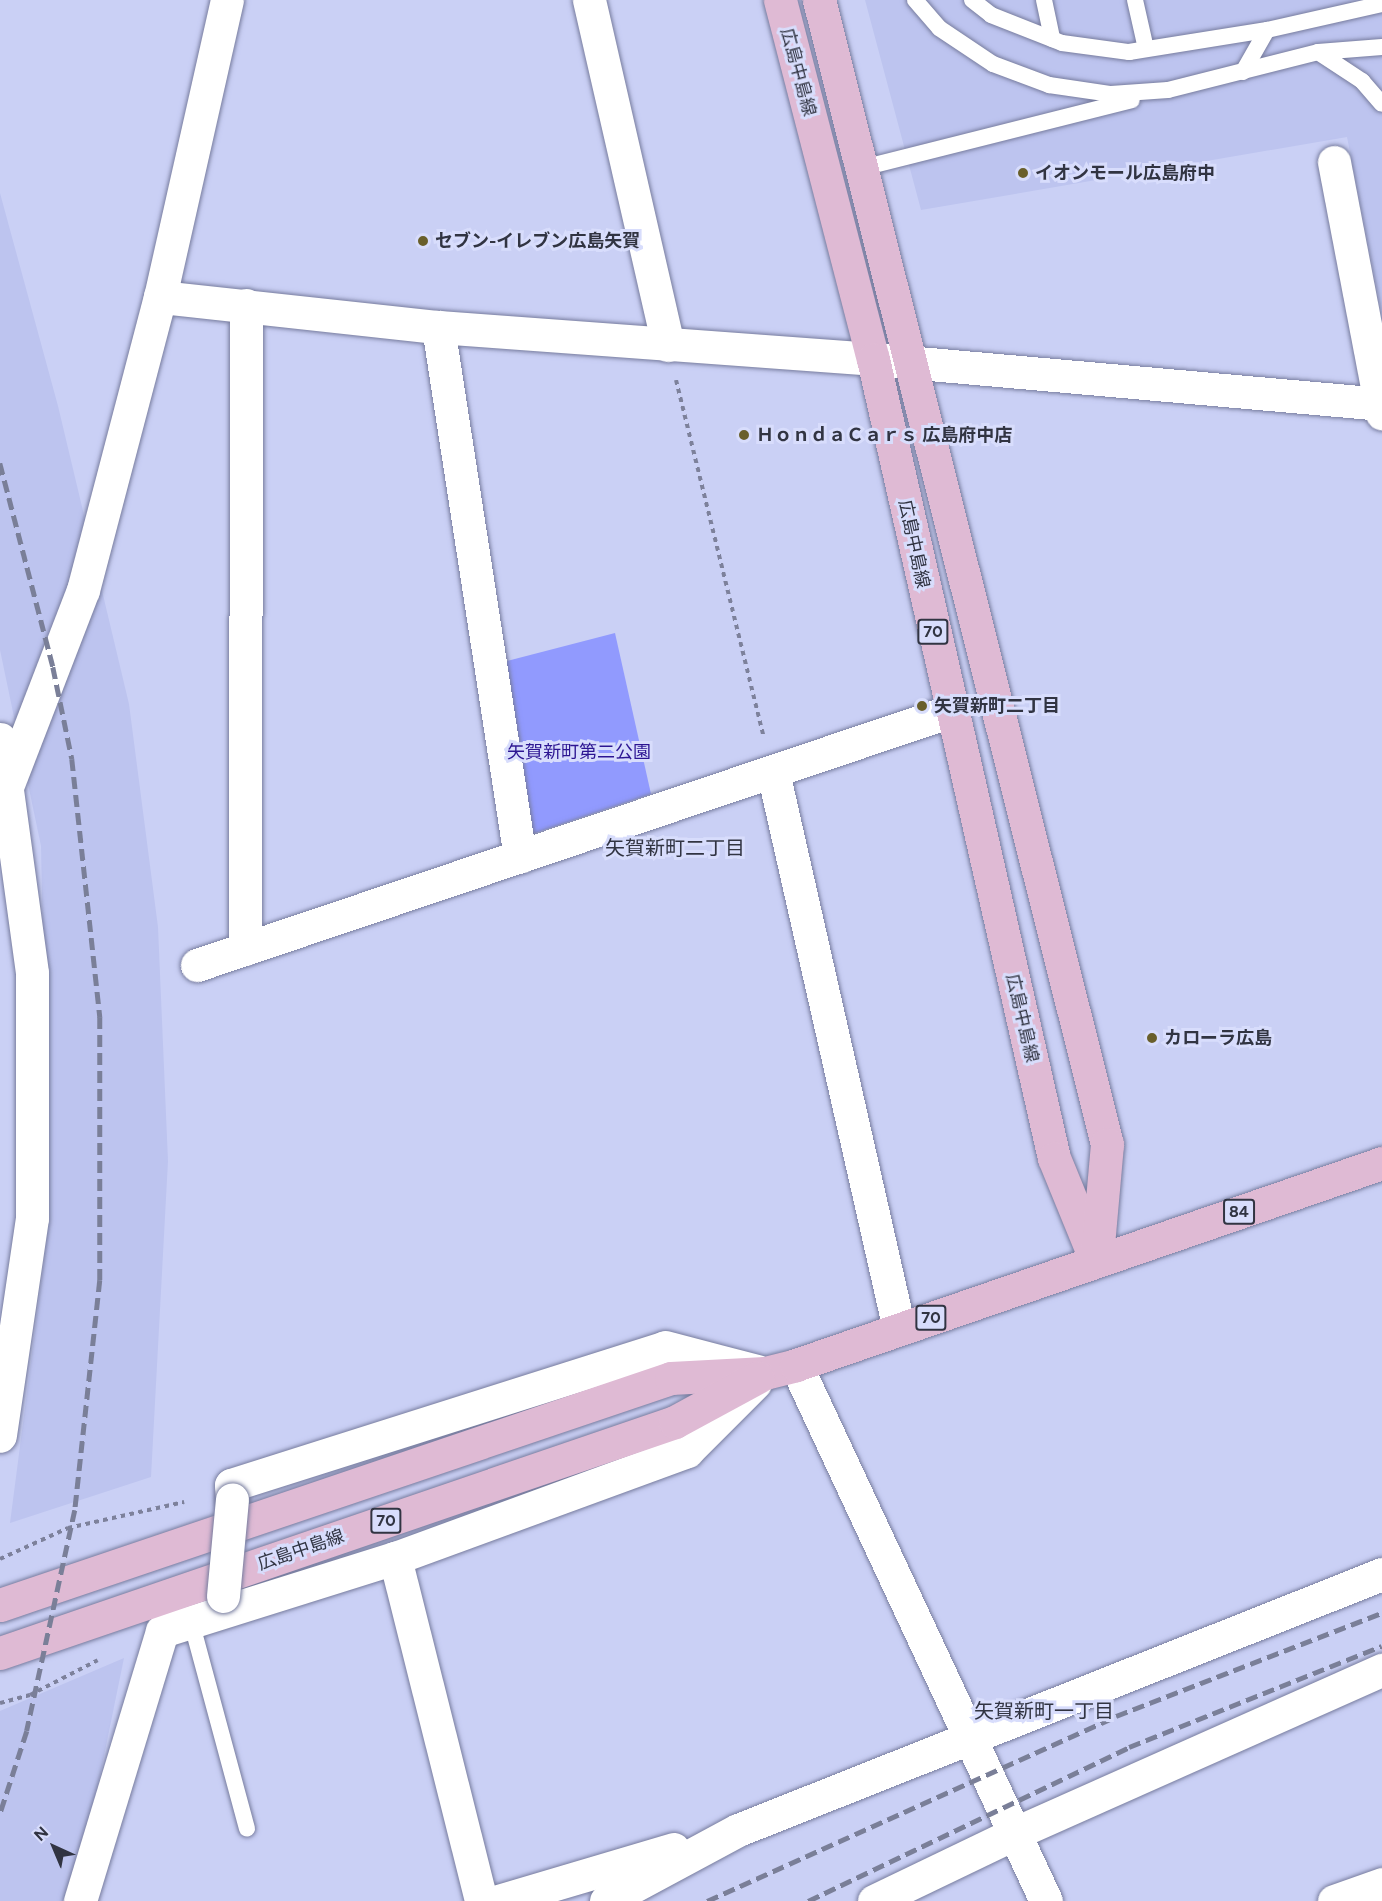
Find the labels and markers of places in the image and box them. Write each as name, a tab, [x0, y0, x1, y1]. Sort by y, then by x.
place label: イオンモール広島府中	[1035, 162, 1215, 184]
marker: イオンモール広島府中	[1016, 166, 1030, 180]
place label: セブン-イレブン広島矢賀	[435, 230, 640, 252]
marker: セブン-イレブン広島矢賀	[416, 234, 430, 248]
place label: ＨｏｎｄａＣａｒｓ 広島府中店	[756, 424, 1012, 446]
marker: ＨｏｎｄａＣａｒｓ 広島府中店	[737, 428, 751, 442]
place label: 矢賀新町二丁目	[934, 695, 1060, 717]
marker: 矢賀新町二丁目	[915, 699, 929, 713]
place label: カローラ広島	[1164, 1027, 1272, 1049]
marker: カローラ広島	[1145, 1031, 1159, 1045]

